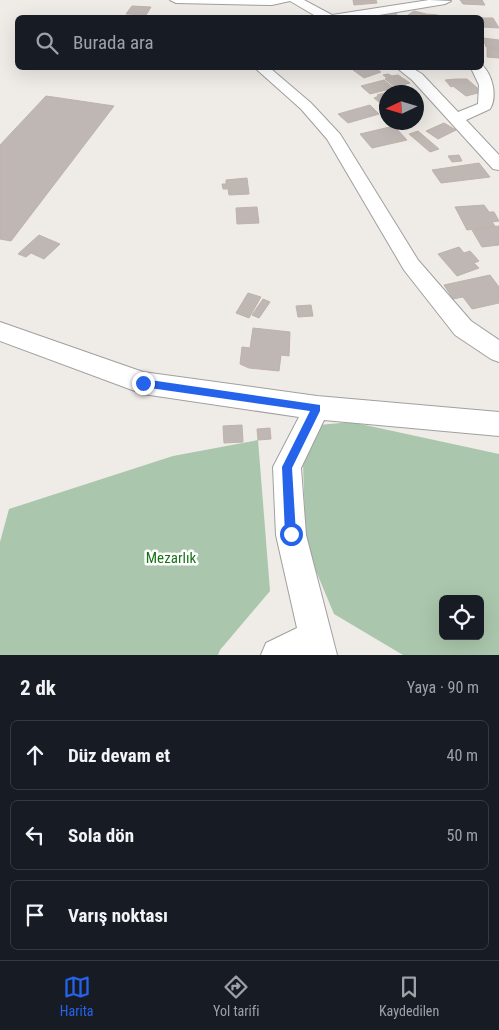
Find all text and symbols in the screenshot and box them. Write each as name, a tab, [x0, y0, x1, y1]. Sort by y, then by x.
search box	[15, 15, 484, 70]
icon: search	[33, 29, 61, 57]
text: Burada ara	[73, 31, 154, 54]
north arrow	[379, 85, 424, 130]
route end	[132, 372, 155, 395]
route start	[280, 523, 303, 546]
park label: Mezarlık	[146, 549, 196, 567]
map controls	[439, 595, 484, 640]
button: locate	[439, 595, 484, 640]
text: 2 dk	[20, 676, 56, 700]
text: Yaya · 90 m	[407, 678, 479, 697]
icon: ahead	[21, 741, 49, 769]
text: Düz devam et	[68, 744, 170, 767]
text: 40 m	[446, 746, 478, 765]
icon: left	[21, 821, 49, 849]
text: Sola dön	[68, 824, 134, 847]
text: 50 m	[446, 826, 478, 845]
icon: arrive	[21, 901, 49, 929]
text: Varış noktası	[68, 904, 168, 927]
tab: Harita	[60, 973, 94, 1019]
tab: Yol tarifi	[213, 973, 259, 1019]
tab: Kaydedilen	[379, 973, 439, 1019]

